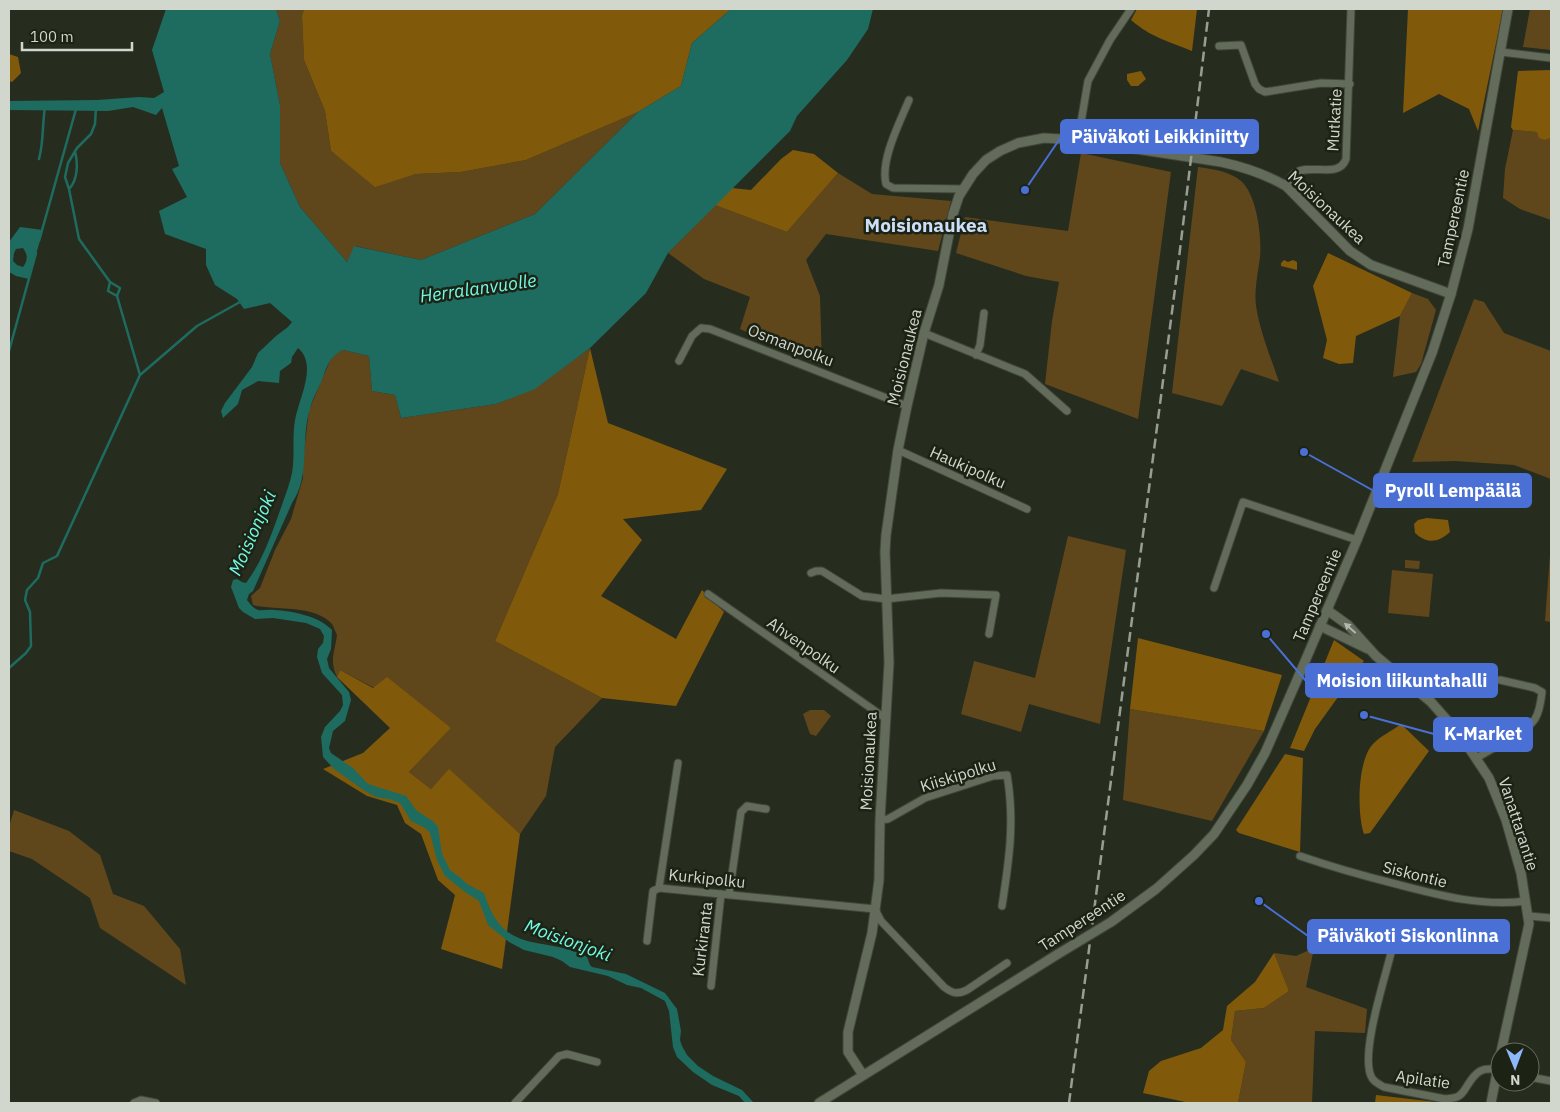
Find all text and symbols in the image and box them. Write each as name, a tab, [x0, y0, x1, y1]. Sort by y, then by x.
scale bar	[22, 20, 132, 52]
text: 100 m	[30, 27, 74, 46]
street label: Mutkatie	[1322, 88, 1346, 152]
callout: Päiväkoti Leikkiniitty	[1061, 120, 1258, 153]
text: Päiväkoti Leikkiniitty	[1071, 125, 1249, 148]
street label: Moisionaukea	[1284, 166, 1370, 248]
street label: Tampereentie	[1433, 167, 1473, 269]
district label: Moisionaukea	[865, 213, 988, 237]
water label: Herralanvuolle	[418, 268, 538, 308]
street label: Moisionaukea	[882, 306, 926, 407]
street label: Osmanpolku	[745, 319, 837, 371]
street label: Haukipolku	[927, 441, 1009, 493]
callout: Pyroll Lempäälä	[1374, 474, 1531, 507]
text: Pyroll Lempäälä	[1385, 479, 1521, 502]
water label: Moisionjoki	[223, 487, 281, 579]
street label: Tampereentie	[1288, 545, 1346, 645]
street label: Ahvenpolku	[764, 612, 844, 678]
one-way arrow	[1345, 622, 1357, 634]
callout: Moision liikuntahalli	[1306, 664, 1497, 697]
text: Moision liikuntahalli	[1317, 669, 1487, 692]
street label: Moisionaukea	[855, 711, 881, 811]
callout: K-Market	[1434, 718, 1532, 751]
text: K-Market	[1444, 722, 1522, 745]
street label: Kiiskipolku	[918, 754, 998, 796]
street label: Vanattarantie	[1495, 775, 1544, 873]
street label: Siskontie	[1381, 856, 1449, 892]
street label: Kurkipolku	[667, 864, 747, 892]
street label: Tampereentie	[1035, 884, 1129, 955]
street label: Kurkiranta	[688, 900, 717, 977]
water label: Moisionjoki	[521, 914, 615, 966]
callout: Päiväkoti Siskonlinna	[1308, 920, 1509, 953]
text: Päiväkoti Siskonlinna	[1317, 924, 1499, 947]
north arrow	[1490, 1042, 1540, 1092]
street label: Apilatie	[1394, 1065, 1452, 1093]
text: N	[1510, 1071, 1520, 1089]

